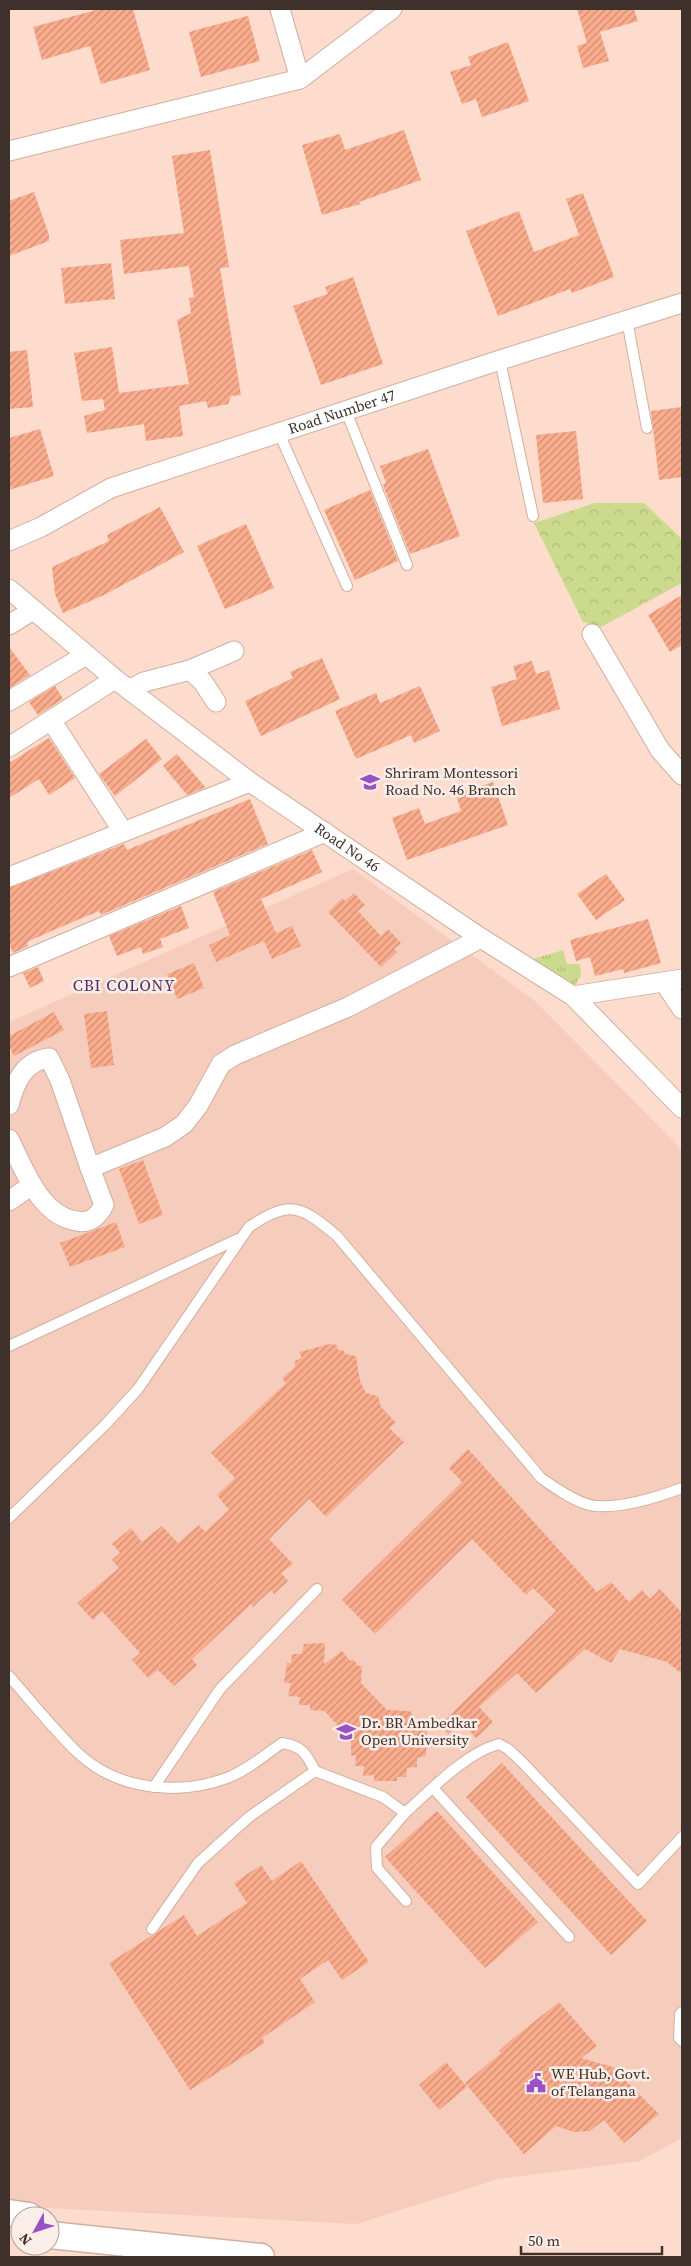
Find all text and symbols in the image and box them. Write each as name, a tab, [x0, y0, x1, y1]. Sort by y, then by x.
street label: Road Number 47	[285, 384, 398, 439]
place label: Shriram Montessori Road No. 46 Branch	[385, 762, 518, 800]
school or university icon: Shriram Montessori Road No. 46 Branch	[359, 771, 381, 793]
street label: Road No 46	[310, 817, 384, 877]
district label: CBI COLONY	[73, 974, 175, 996]
place label: Dr. BR Ambedkar Open University	[361, 1712, 478, 1750]
school or university icon: Dr. BR Ambedkar Open University	[335, 1721, 357, 1743]
place label: WE Hub, Govt. of Telangana	[551, 2063, 650, 2101]
public building icon: WE Hub, Govt. of Telangana	[525, 2072, 547, 2094]
north arrow	[10, 2206, 60, 2256]
scale bar	[521, 2224, 662, 2256]
text: N	[14, 2229, 36, 2250]
text: 50 m	[528, 2230, 560, 2251]

